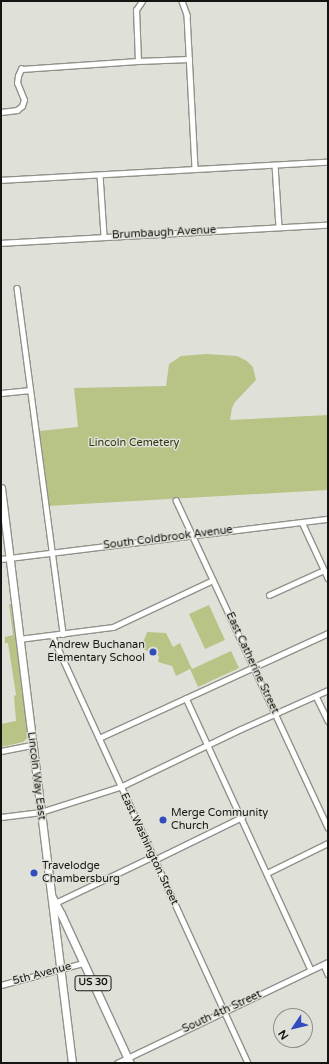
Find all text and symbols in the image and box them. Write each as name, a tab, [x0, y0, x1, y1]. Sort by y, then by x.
street label: Brumbaugh Avenue	[112, 224, 216, 242]
park label: Lincoln Cemetery	[88, 436, 180, 450]
street label: South Coldbrook Avenue	[103, 524, 233, 552]
street label: East Catherine Street	[223, 610, 281, 716]
place label: Andrew Buchanan Elementary School	[47, 639, 145, 665]
marker: Andrew Buchanan Elementary School	[148, 647, 158, 657]
street label: Lincoln Way East	[24, 731, 48, 821]
street label: East Washington Street	[117, 791, 181, 907]
place label: Merge Community Church	[171, 807, 268, 833]
marker: Merge Community Church	[158, 815, 168, 825]
place label: Travelodge Chambersburg	[42, 860, 120, 886]
marker: Travelodge Chambersburg	[29, 868, 39, 878]
street label: 5th Avenue	[11, 960, 73, 988]
road number: US 30	[74, 975, 112, 991]
street label: South 4th Street	[180, 988, 264, 1036]
north arrow	[273, 1008, 313, 1048]
text: N	[276, 1027, 291, 1042]

